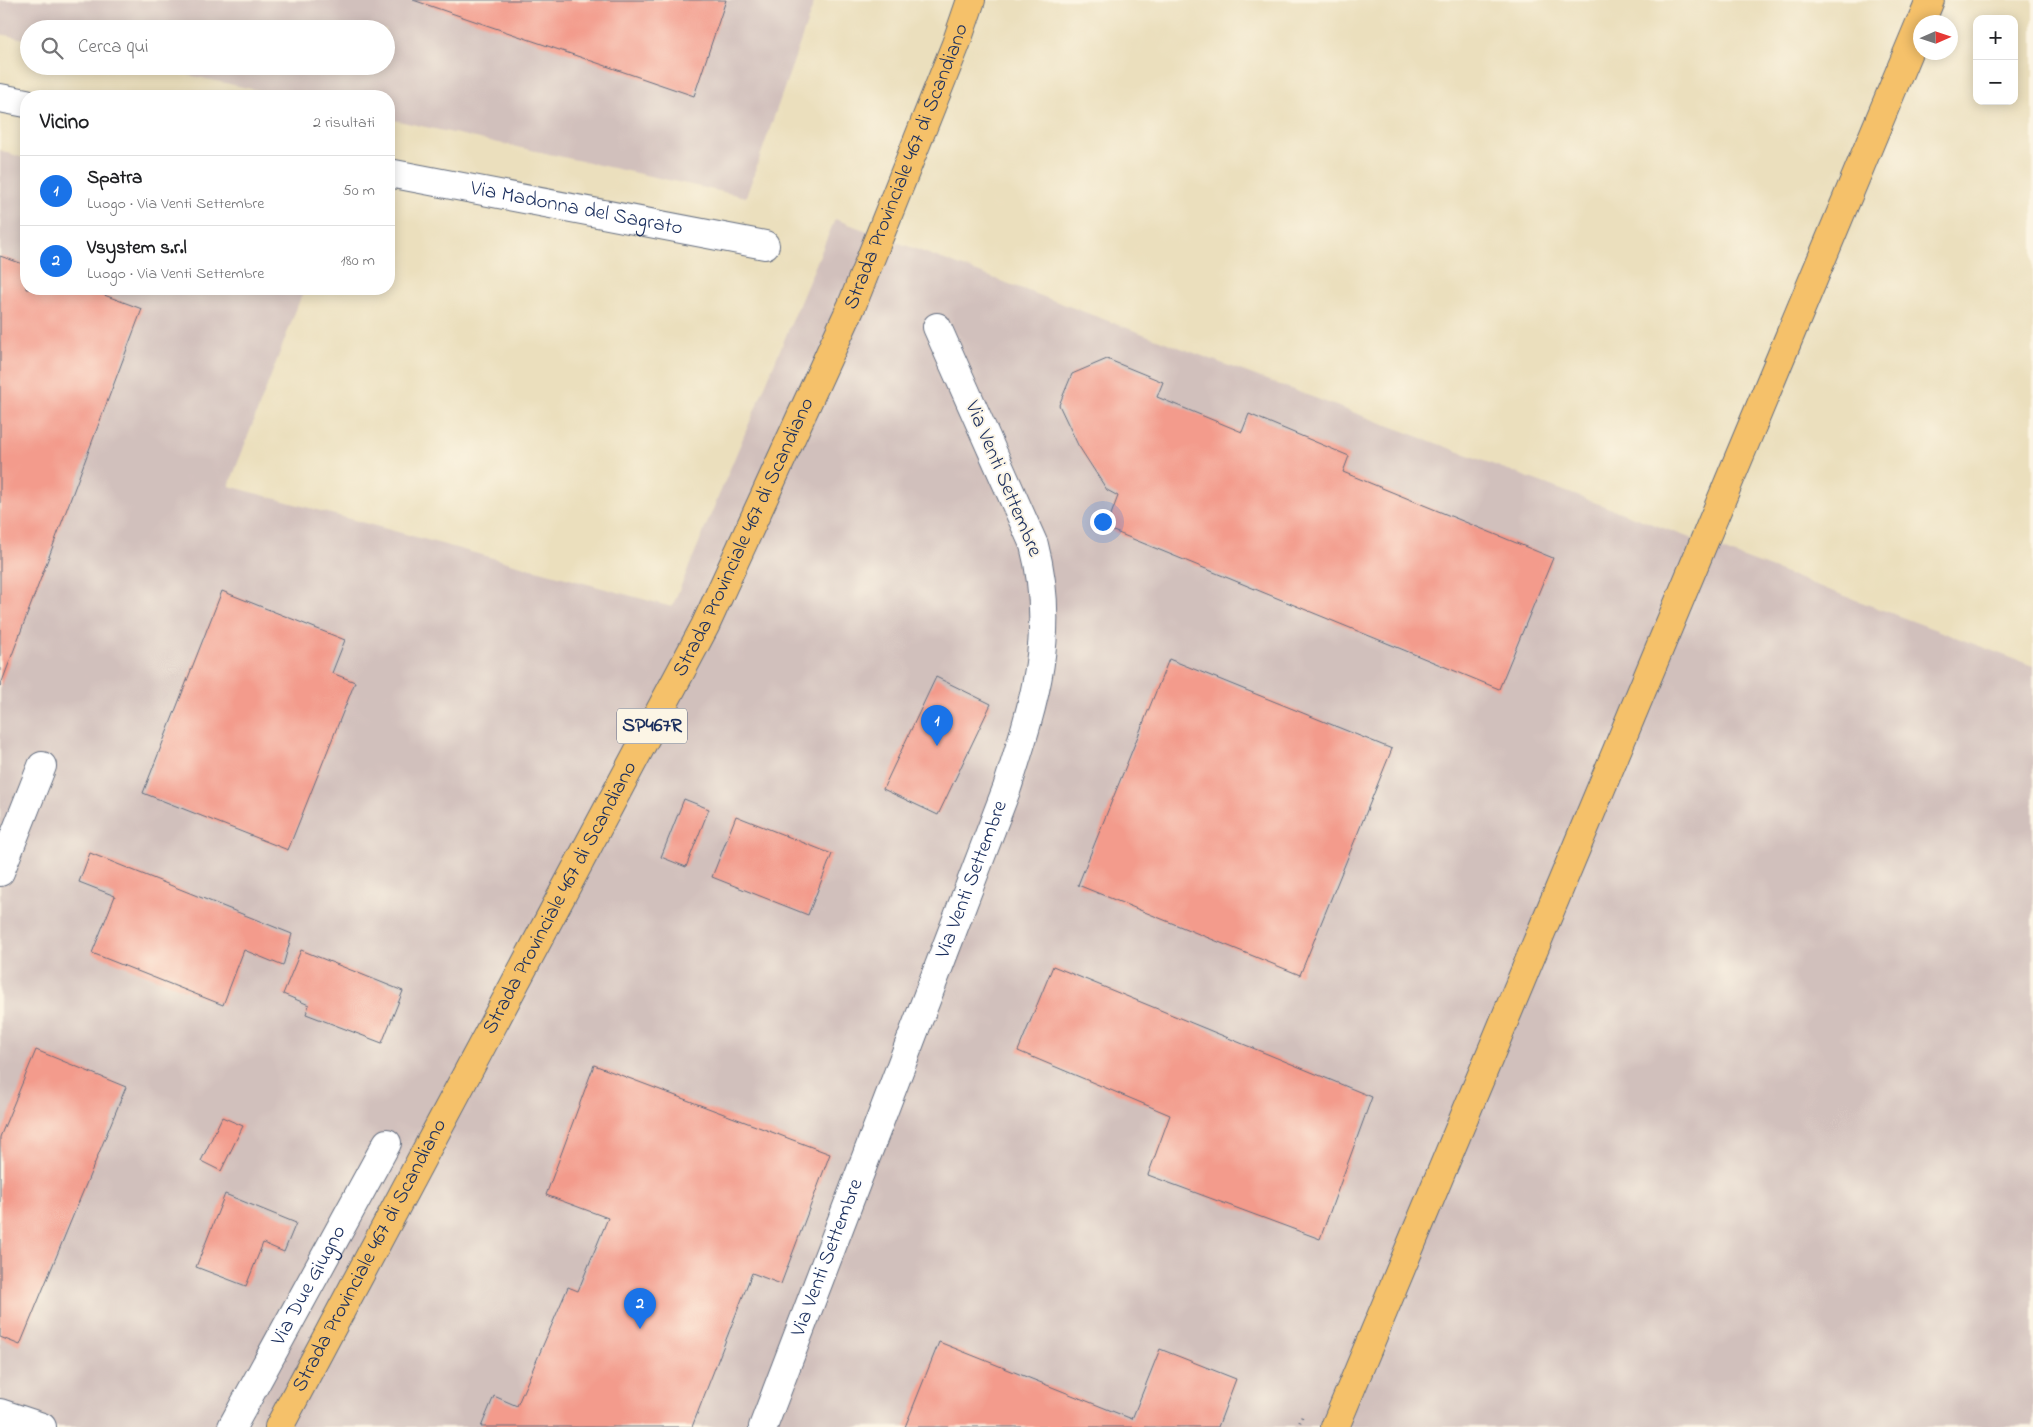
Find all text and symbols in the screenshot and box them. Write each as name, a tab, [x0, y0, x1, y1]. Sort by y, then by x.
north arrow	[1913, 15, 1958, 60]
map controls	[1973, 15, 2018, 105]
button: +	[1973, 15, 2018, 60]
search box	[20, 20, 395, 75]
street label: Strada Provinciale 467 di Scandiano	[837, 20, 977, 314]
icon: search	[38, 34, 66, 62]
text: Cerca qui	[78, 34, 148, 61]
button: −	[1973, 60, 2018, 105]
text: Vicino	[40, 108, 89, 138]
text: 2 risultati	[313, 111, 375, 135]
text: Spatra	[87, 165, 142, 192]
street label: Via Madonna del Sagrato	[467, 174, 685, 244]
text: 1	[53, 179, 59, 203]
text: 50 m	[343, 179, 375, 203]
text: Luogo · Via Venti Settembre	[87, 192, 264, 216]
text: Vsystem s.r.l	[87, 235, 187, 262]
text: 2	[52, 249, 60, 273]
text: 180 m	[341, 249, 375, 273]
text: Luogo · Via Venti Settembre	[87, 262, 264, 286]
street label: Strada Provinciale 467 di Scandiano	[665, 393, 823, 682]
street label: Via Venti Settembre	[956, 395, 1050, 562]
your location	[1090, 509, 1116, 535]
pin: 1	[921, 705, 953, 746]
road number: SP467R	[617, 708, 687, 744]
street label: Strada Provinciale 467 di Scandiano	[475, 756, 645, 1040]
street label: Via Venti Settembre	[928, 796, 1016, 964]
street label: Strada Provinciale 467 di Scandiano	[285, 1114, 455, 1398]
street label: Via Venti Settembre	[783, 1174, 872, 1342]
street label: Via Due Giugno	[264, 1220, 354, 1352]
pin: 2	[624, 1288, 656, 1329]

